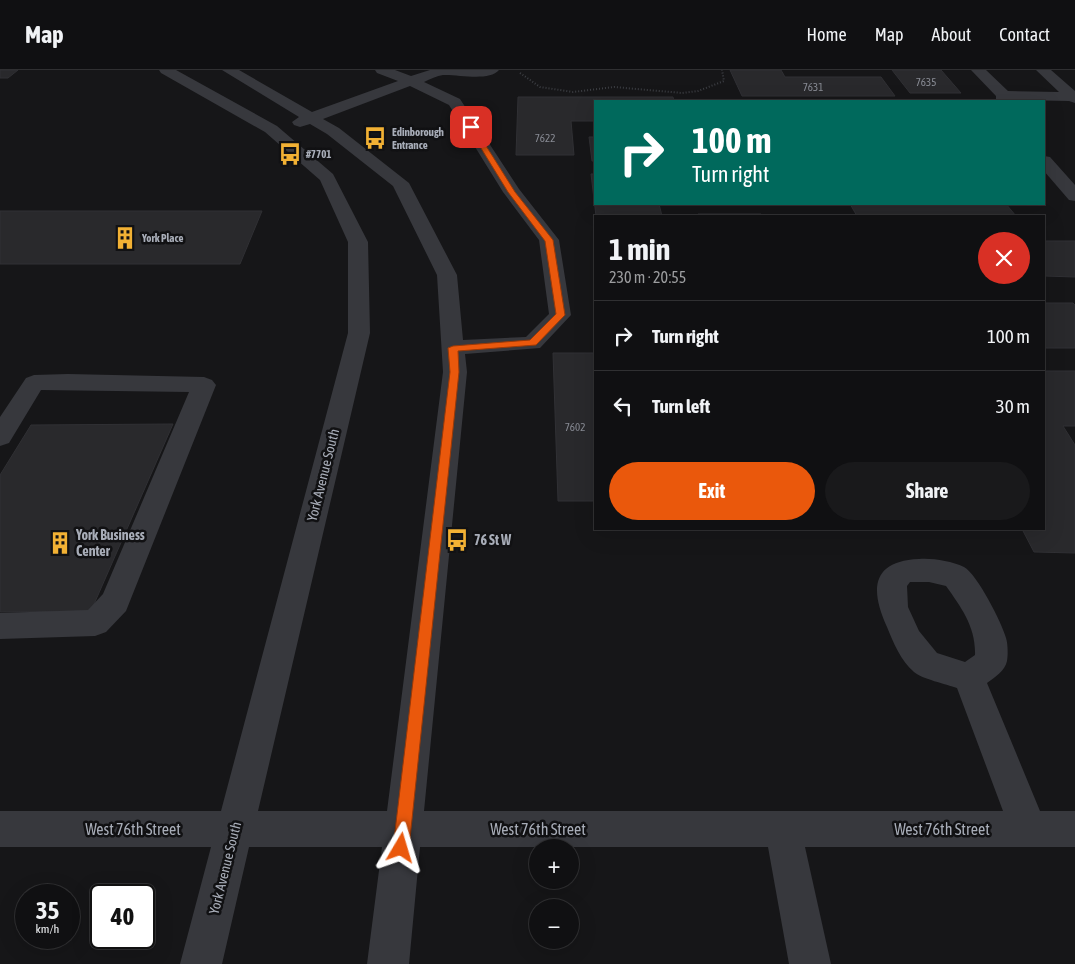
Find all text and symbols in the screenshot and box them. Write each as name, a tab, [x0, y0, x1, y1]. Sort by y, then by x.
text: Map	[25, 21, 64, 48]
text: Home	[807, 24, 847, 45]
text: Map	[875, 24, 904, 45]
text: About	[932, 24, 971, 45]
text: Contact	[999, 24, 1050, 45]
house number: 7635	[916, 76, 936, 88]
house number: 7631	[803, 81, 823, 93]
pin	[450, 106, 492, 148]
icon: arrive	[457, 113, 485, 141]
icon: right	[609, 120, 674, 185]
text: 100 m	[692, 120, 771, 160]
bus stop icon: Edinborough Entrance	[362, 125, 388, 151]
place label: Edinborough Entrance	[392, 126, 444, 151]
house number: 7622	[535, 132, 555, 144]
bus stop icon: #7701	[277, 141, 303, 167]
place label: #7701	[305, 148, 332, 160]
text: Turn right	[692, 161, 769, 187]
building icon: York Place	[112, 225, 138, 251]
place label: York Place	[141, 232, 183, 244]
text: 1 min	[609, 232, 670, 266]
button: close	[978, 232, 1030, 284]
text: 230 m · 20:55	[609, 268, 686, 286]
icon: right	[609, 322, 637, 350]
text: Turn right	[652, 325, 719, 347]
text: 100 m	[987, 325, 1030, 347]
icon: left	[609, 392, 637, 420]
text: Turn left	[652, 395, 710, 417]
text: 30 m	[996, 395, 1030, 417]
house number: 7602	[565, 421, 585, 433]
street label: York Avenue South	[304, 427, 342, 523]
button: Exit	[609, 462, 815, 520]
button: Share	[825, 462, 1030, 520]
place label: York Business Center	[75, 527, 145, 559]
bus stop icon: 76 St W	[444, 527, 470, 553]
building icon: York Business Center	[47, 530, 73, 556]
place label: 76 St W	[474, 532, 512, 548]
street label: West 76th Street	[85, 820, 181, 838]
street label: York Avenue South	[206, 820, 244, 916]
street label: West 76th Street	[490, 820, 586, 838]
street label: West 76th Street	[894, 820, 990, 838]
position arrow	[374, 821, 426, 873]
map controls	[529, 839, 579, 949]
button: +	[529, 839, 579, 889]
speed limit sign: 40	[90, 884, 155, 949]
text: 35	[36, 896, 59, 924]
button: −	[529, 899, 579, 949]
text: km/h	[36, 922, 59, 936]

